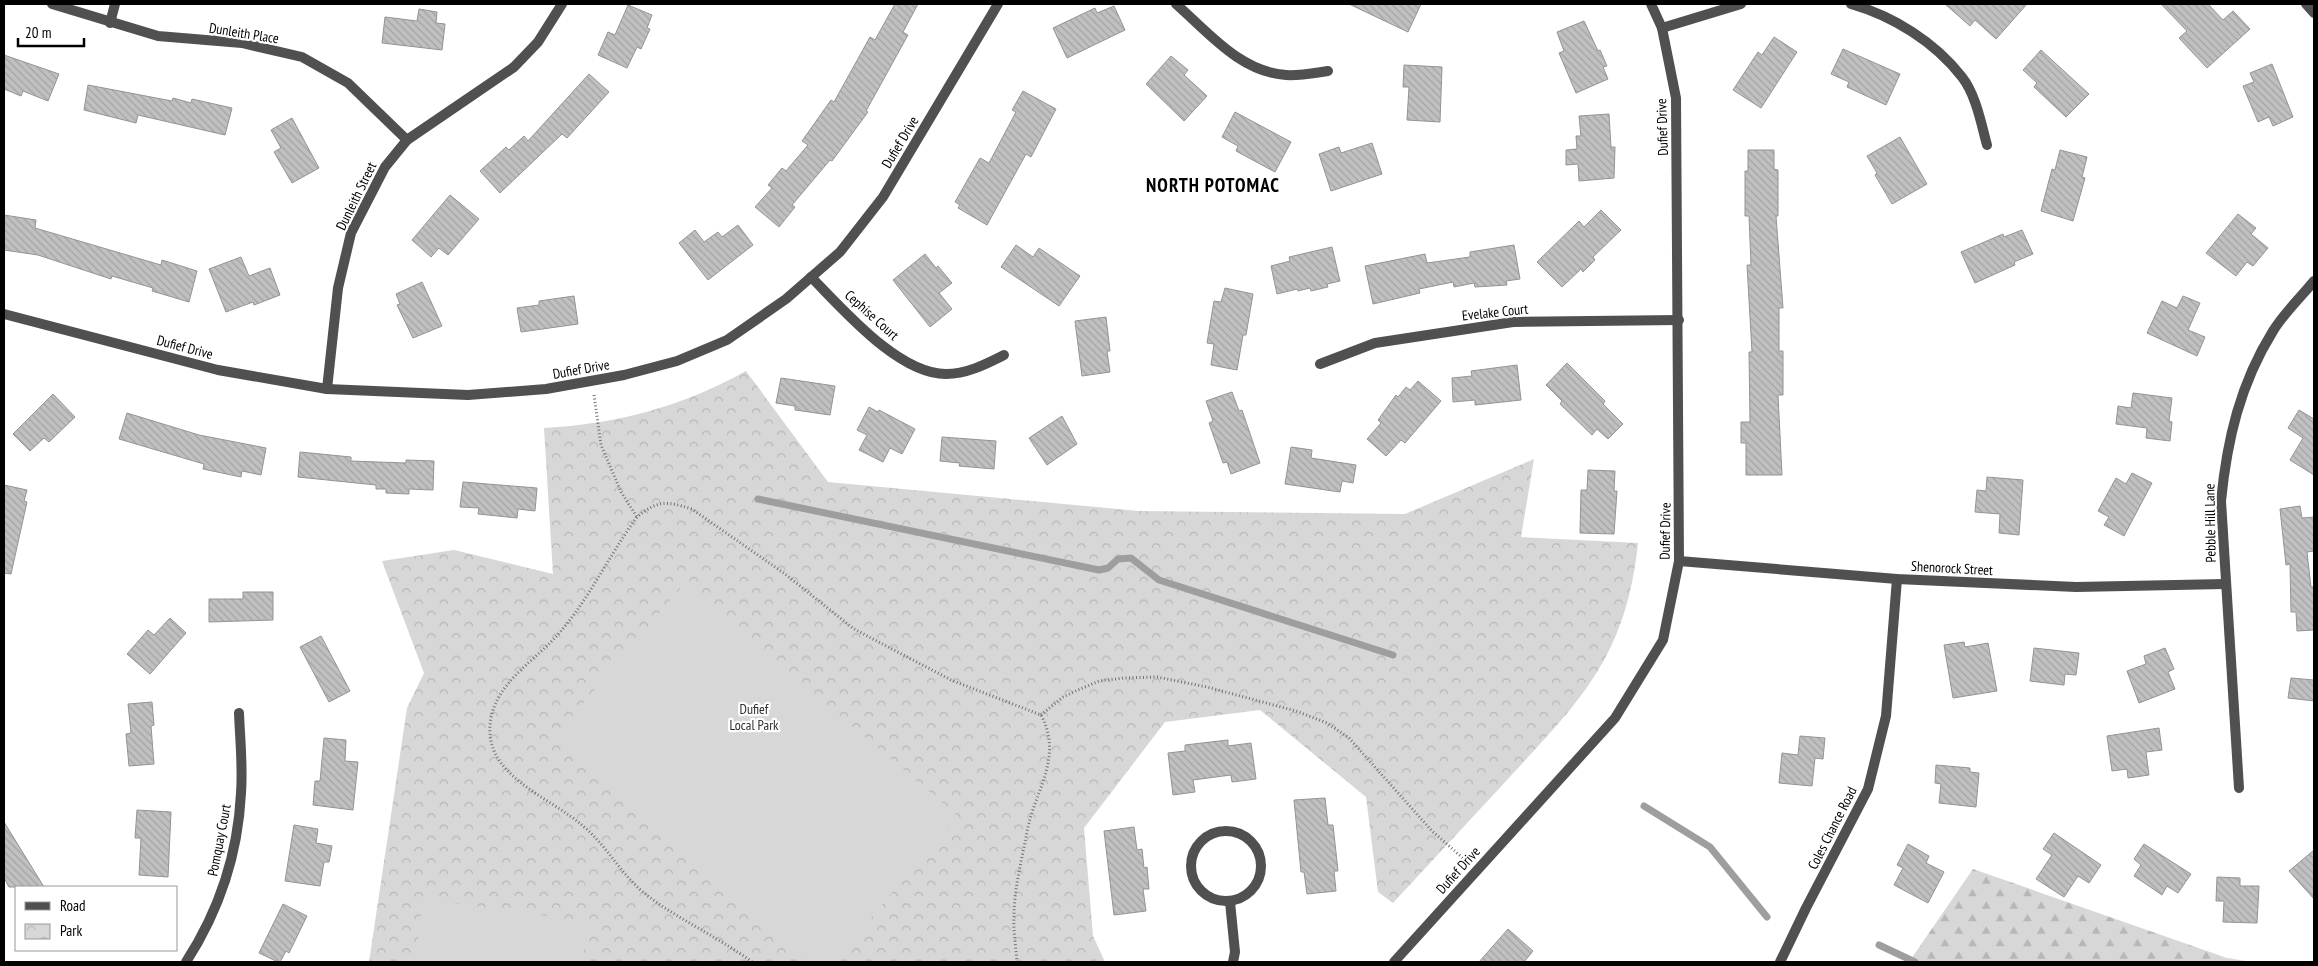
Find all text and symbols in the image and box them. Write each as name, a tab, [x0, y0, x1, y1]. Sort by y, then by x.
scale bar	[18, 15, 84, 47]
street label: Dunleith Place	[208, 19, 280, 47]
text: 20 m	[25, 23, 51, 42]
street label: Dufief Drive	[1652, 98, 1672, 156]
street label: Dufief Drive	[878, 113, 923, 171]
street label: Dunleith Street	[332, 159, 380, 233]
district label: NORTH POTOMAC	[1146, 173, 1280, 197]
street label: Cephise Court	[841, 286, 903, 344]
street label: Evelake Court	[1461, 300, 1529, 324]
street label: Dufief Drive	[155, 331, 215, 363]
street label: Dufief Drive	[551, 355, 611, 383]
street label: Pebble Hill Lane	[2200, 483, 2220, 563]
street label: Dufief Drive	[1656, 502, 1675, 560]
street label: Shenorock Street	[1911, 557, 1994, 579]
park label: Dufief Local Park	[730, 700, 779, 734]
street label: Coles Chance Road	[1803, 784, 1861, 872]
street label: Pomquay Court	[203, 802, 235, 877]
street label: Dufief Drive	[1432, 843, 1484, 897]
legend	[15, 886, 178, 951]
text: Road	[60, 896, 86, 915]
text: Park	[60, 921, 82, 940]

